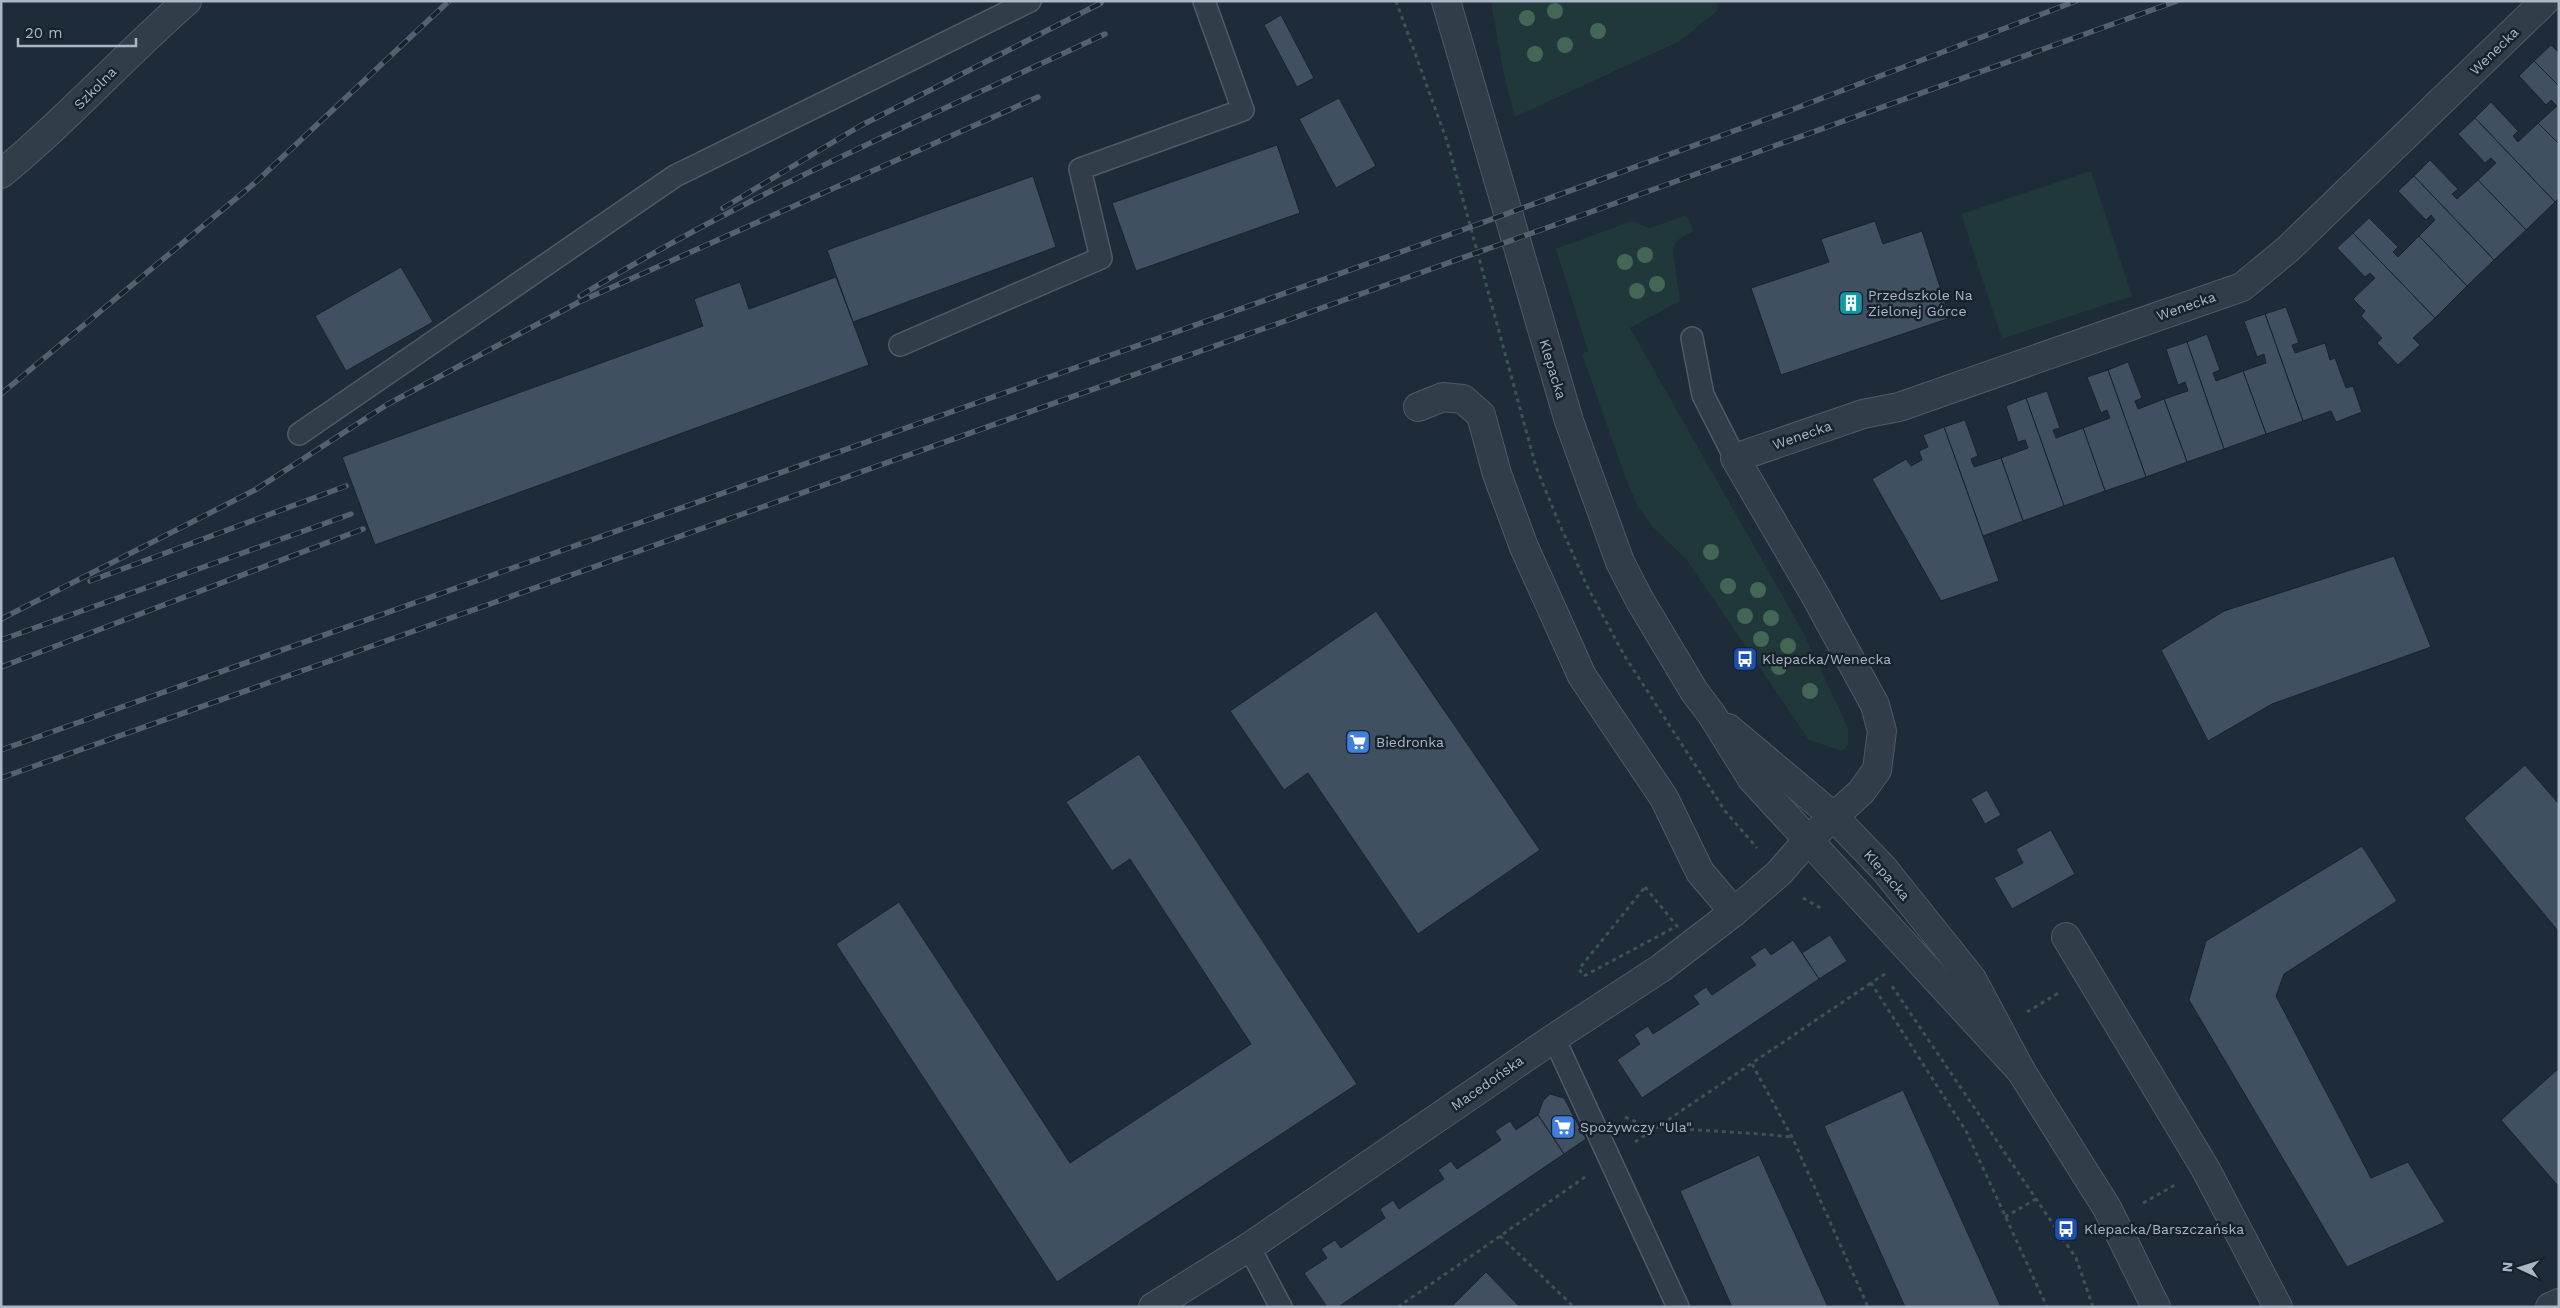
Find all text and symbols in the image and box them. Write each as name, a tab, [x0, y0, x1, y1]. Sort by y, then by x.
scale bar	[18, 15, 135, 47]
text: 20 m	[25, 24, 63, 42]
street label: Wenecka	[2466, 24, 2522, 78]
street label: Szkolna	[70, 63, 120, 113]
place label: Przedszkole Na Zielonej Górce	[1868, 287, 1973, 319]
street label: Wenecka	[2154, 288, 2218, 324]
building icon: Przedszkole Na Zielonej Górce	[1838, 290, 1864, 316]
street label: Klepacka	[1536, 337, 1570, 401]
street label: Wenecka	[1770, 417, 1834, 453]
bus stop icon: Klepacka/Wenecka	[1732, 646, 1758, 672]
place label: Klepacka/Wenecka	[1762, 651, 1891, 667]
supermarket icon: Biedronka	[1345, 729, 1371, 755]
place label: Biedronka	[1376, 734, 1444, 750]
street label: Klepacka	[1861, 846, 1913, 904]
street label: Macedońska	[1448, 1052, 1526, 1114]
supermarket icon: Spożywczy "Ula"	[1550, 1114, 1576, 1140]
place label: Spożywczy "Ula"	[1580, 1119, 1692, 1135]
bus stop icon: Klepacka/Barszczańska	[2053, 1216, 2079, 1242]
place label: Klepacka/Barszczańska	[2084, 1221, 2244, 1237]
north arrow	[2495, 1243, 2545, 1293]
text: N	[2499, 1261, 2515, 1273]

